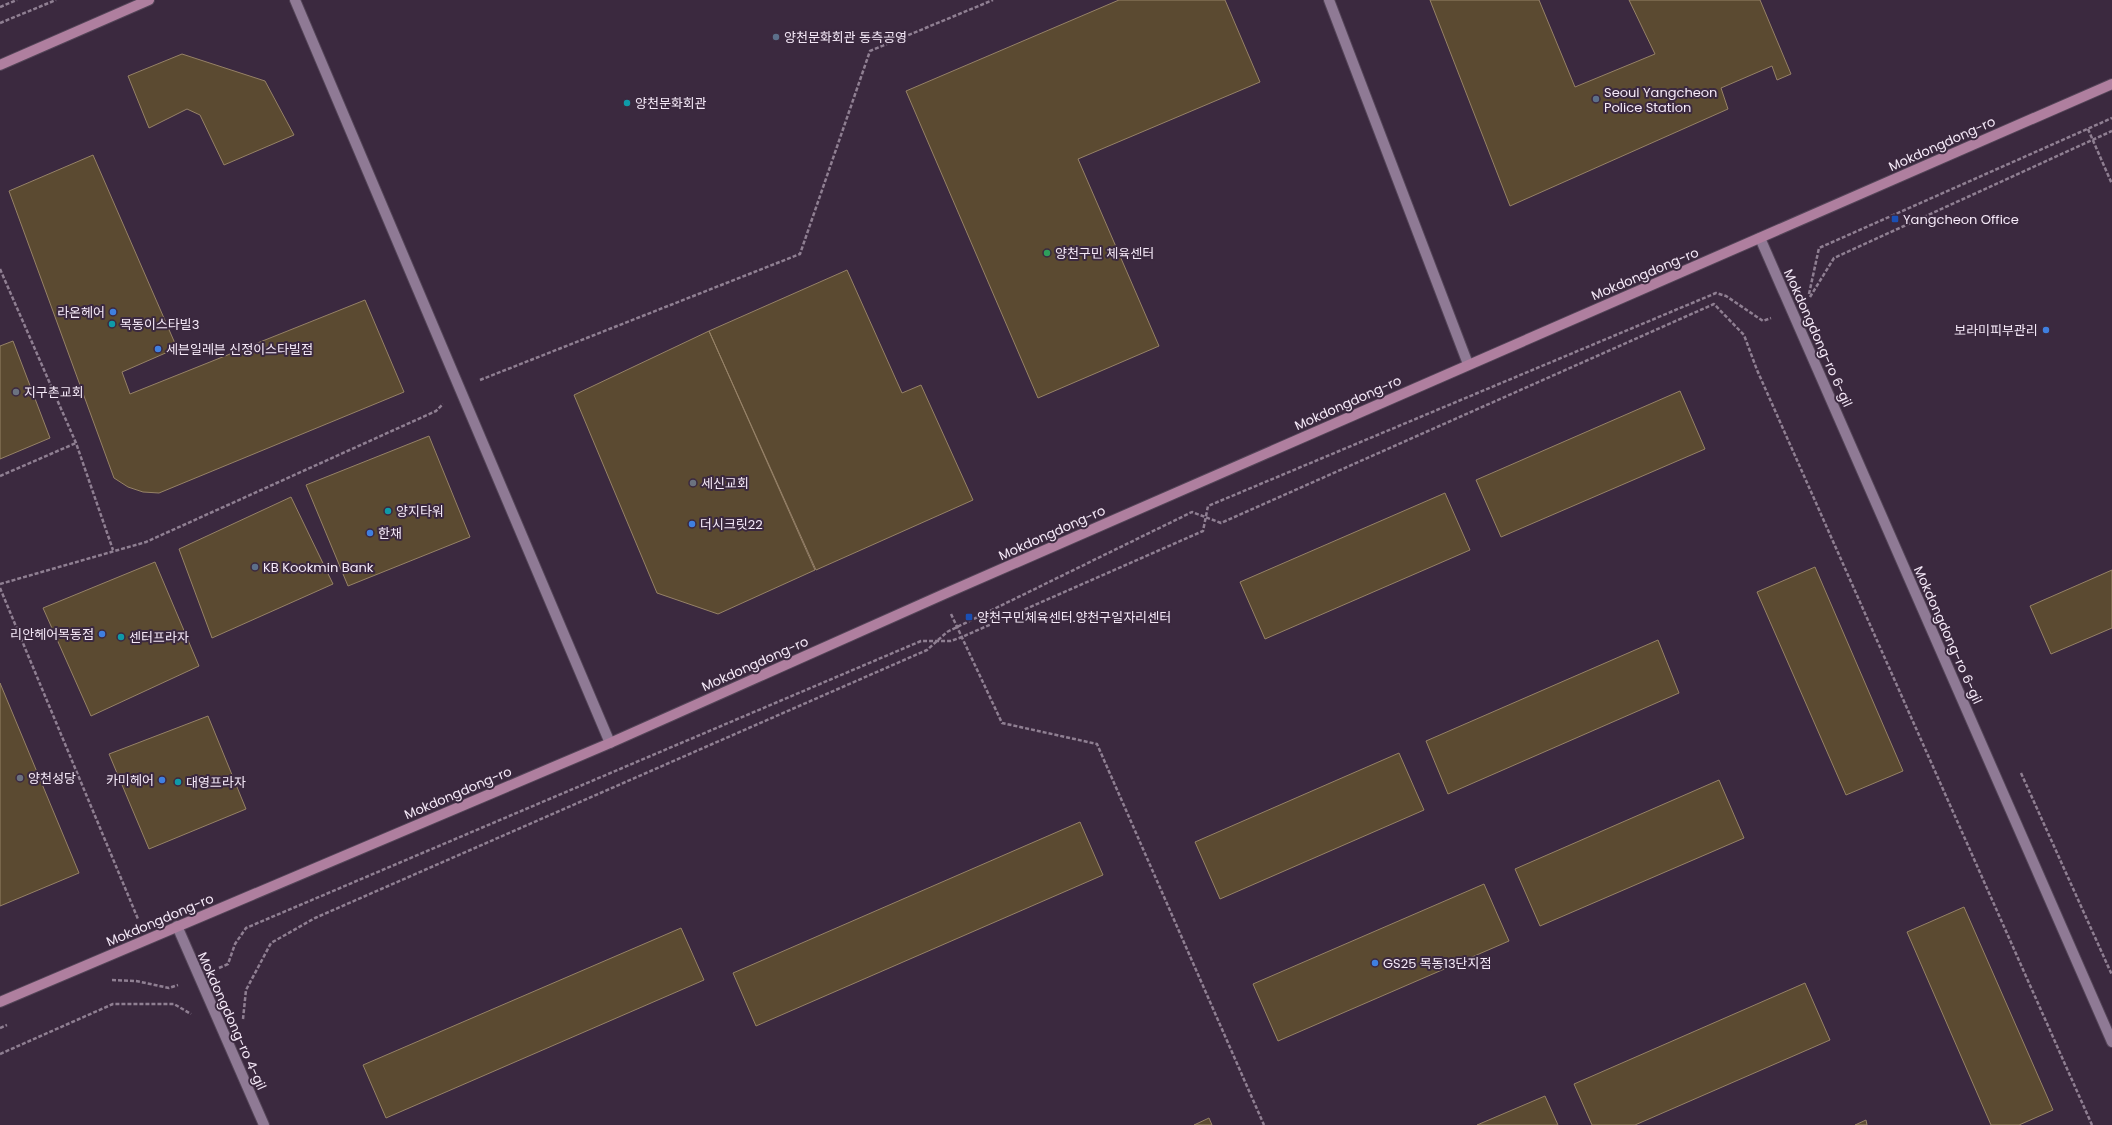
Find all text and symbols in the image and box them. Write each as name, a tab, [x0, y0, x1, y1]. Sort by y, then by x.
place label: 양천문화회관 동측공영	[784, 28, 907, 47]
marker: 양천문화회관 동측공영	[771, 32, 781, 42]
place label: Seoul Yangcheon Police Station	[1604, 83, 1717, 117]
place label: 양천문화회관	[635, 94, 707, 113]
marker: Seoul Yangcheon Police Station	[1591, 94, 1601, 104]
marker: 양천문화회관	[622, 98, 632, 108]
street label: Mokdongdong-ro	[1886, 112, 1998, 176]
place label: Yangcheon Office	[1903, 210, 2019, 229]
marker: Yangcheon Office	[1890, 214, 1900, 224]
street label: Mokdongdong-ro	[1588, 243, 1702, 305]
place label: 양천구민 체육센터	[1055, 244, 1154, 263]
marker: 양천구민 체육센터	[1042, 248, 1052, 258]
street label: Mokdongdong-ro 6-gil	[1779, 266, 1857, 410]
place label: 라온헤어	[57, 303, 105, 322]
marker: 라온헤어	[108, 307, 118, 317]
place label: 목동이스타빌3	[120, 315, 199, 334]
marker: 목동이스타빌3	[107, 319, 117, 329]
place label: 보라미피부관리	[1954, 321, 2038, 340]
marker: 보라미피부관리	[2041, 325, 2051, 335]
place label: 세븐일레븐 신정이스타빌점	[166, 340, 313, 359]
marker: 세븐일레븐 신정이스타빌점	[153, 344, 163, 354]
street label: Mokdongdong-ro	[1292, 371, 1404, 435]
place label: 지구촌교회	[24, 383, 84, 402]
marker: 지구촌교회	[11, 387, 21, 397]
place label: 세신교회	[701, 474, 749, 493]
marker: 세신교회	[688, 478, 698, 488]
street label: Mokdongdong-ro	[996, 501, 1108, 565]
place label: 양지타워	[396, 502, 444, 521]
marker: 양지타워	[383, 506, 393, 516]
place label: 더시크릿22	[700, 515, 763, 534]
marker: 더시크릿22	[687, 519, 697, 529]
place label: 한채	[378, 524, 402, 543]
marker: 한채	[365, 528, 375, 538]
place label: KB Kookmin Bank	[263, 558, 374, 577]
marker: KB Kookmin Bank	[250, 562, 260, 572]
street label: Mokdongdong-ro 6-gil	[1909, 563, 1987, 707]
place label: 양천구민체육센터.양천구일자리센터	[977, 608, 1171, 627]
marker: 양천구민체육센터.양천구일자리센터	[964, 612, 974, 622]
place label: 리안헤어목동점	[10, 625, 94, 644]
place label: 센터프라자	[129, 628, 189, 647]
marker: 리안헤어목동점	[97, 629, 107, 639]
marker: 센터프라자	[116, 632, 126, 642]
street label: Mokdongdong-ro	[699, 632, 811, 696]
street label: Mokdongdong-ro	[401, 762, 515, 824]
place label: 양천성당	[28, 769, 76, 788]
place label: 카미헤어	[106, 771, 154, 790]
marker: 양천성당	[15, 773, 25, 783]
place label: 대영프라자	[186, 773, 246, 792]
marker: 카미헤어	[157, 775, 167, 785]
marker: 대영프라자	[173, 777, 183, 787]
street label: Mokdongdong-ro	[103, 889, 217, 951]
street label: Mokdongdong-ro 4-gil	[193, 949, 271, 1093]
place label: GS25 목동13단지점	[1383, 954, 1491, 973]
marker: GS25 목동13단지점	[1370, 958, 1380, 968]

